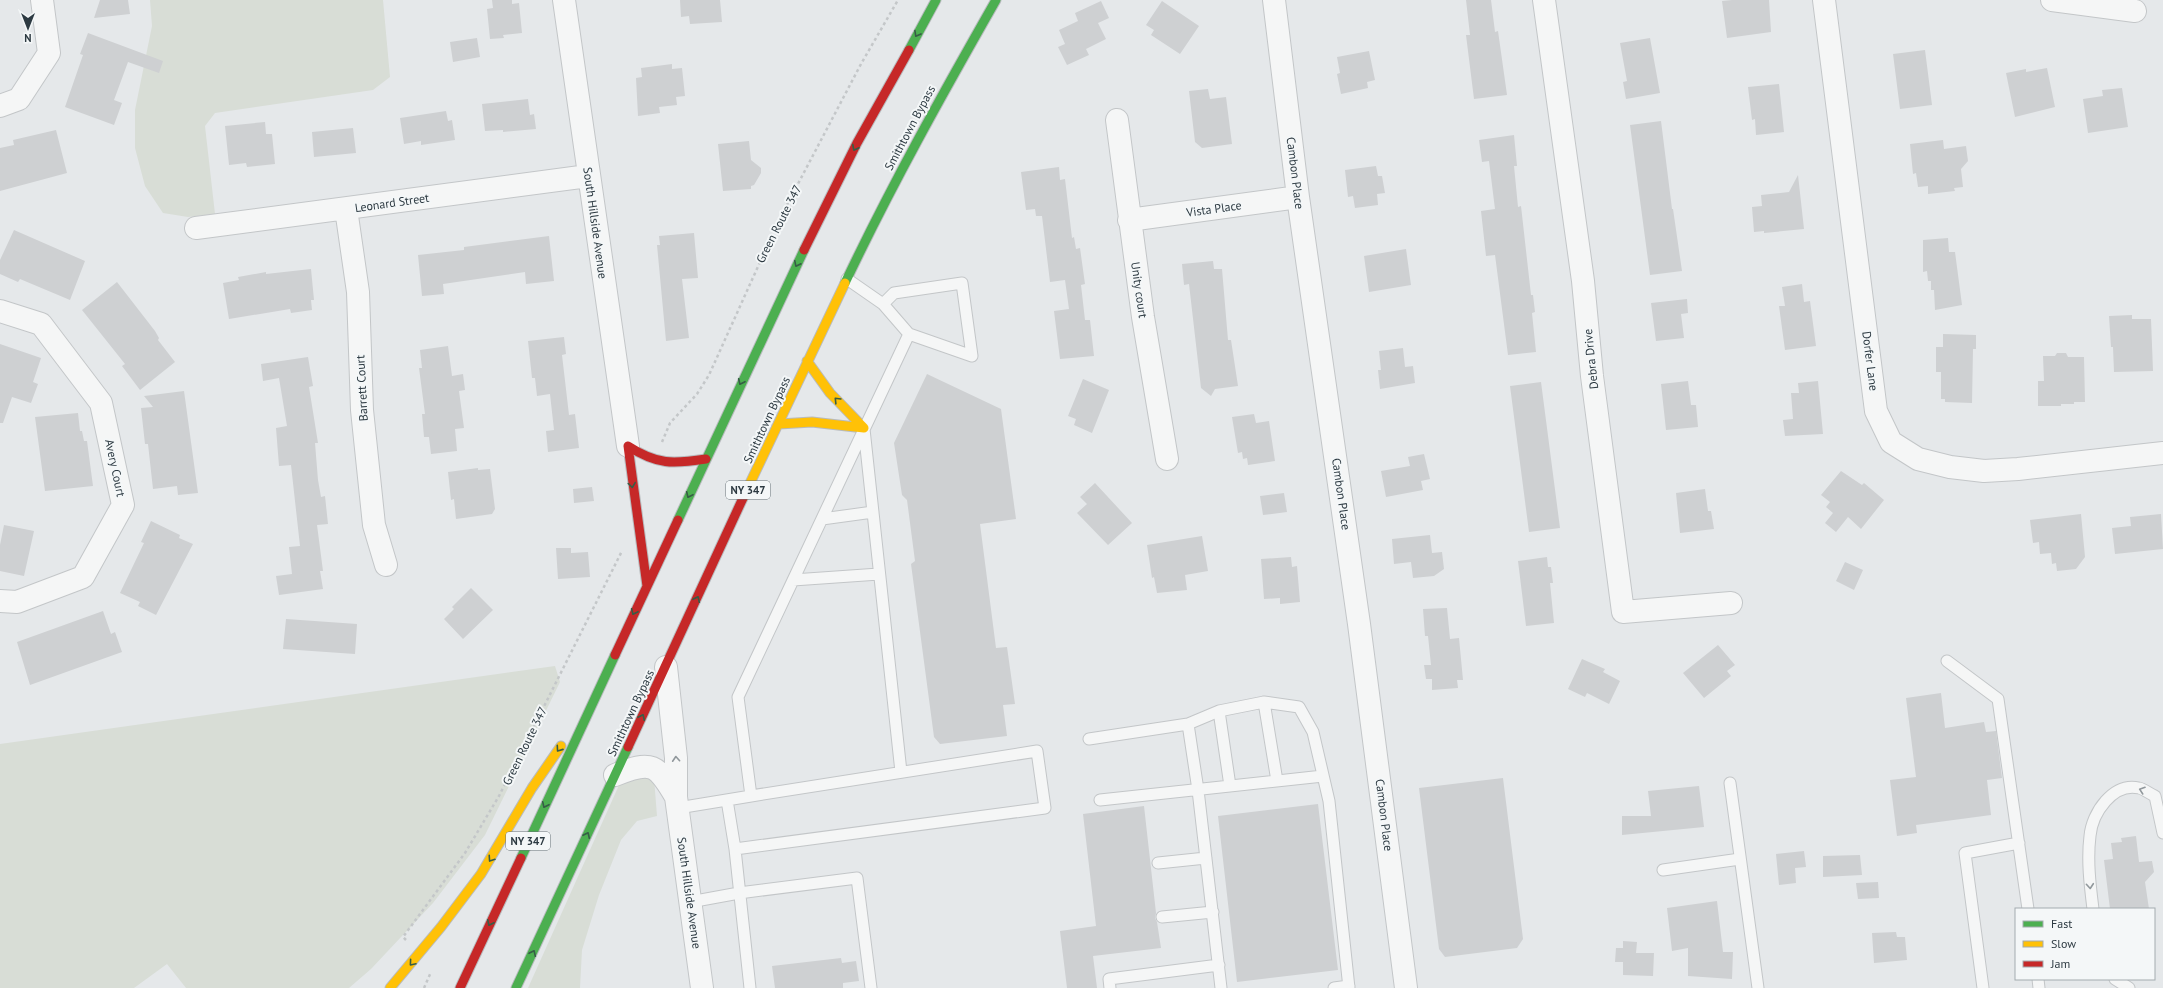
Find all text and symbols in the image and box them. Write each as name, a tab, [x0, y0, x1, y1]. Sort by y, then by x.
north arrow	[8, 8, 48, 48]
one-way arrow	[914, 30, 922, 37]
text: N	[24, 31, 32, 45]
street label: Smithtown Bypass	[881, 83, 938, 173]
street label: Cambon Place	[1284, 136, 1307, 210]
one-way arrow	[852, 144, 859, 151]
street label: South Hillside Avenue	[580, 166, 611, 280]
street label: Green Route 347	[752, 182, 805, 265]
street label: Leonard Street	[354, 190, 430, 215]
street label: Vista Place	[1184, 197, 1243, 220]
one-way arrow	[794, 260, 802, 268]
street label: Unity court	[1128, 261, 1151, 319]
street label: Debra Drive	[1580, 328, 1601, 390]
street label: Dorfer Lane	[1859, 330, 1882, 392]
street label: Barrett Court	[352, 354, 371, 422]
street label: Smithtown Bypass	[740, 374, 793, 466]
one-way arrow	[738, 378, 746, 385]
one-way arrow	[834, 397, 842, 405]
street label: Avery Court	[102, 438, 129, 498]
street label: Cambon Place	[1329, 457, 1354, 531]
road number: NY 347	[726, 481, 770, 499]
one-way arrow	[627, 482, 636, 488]
one-way arrow	[686, 490, 694, 498]
one-way arrow	[692, 596, 700, 603]
one-way arrow	[631, 608, 639, 616]
street label: Smithtown Bypass	[604, 667, 657, 759]
street label: Green Route 347	[499, 704, 550, 788]
one-way arrow	[637, 713, 645, 721]
one-way arrow	[557, 744, 564, 751]
one-way arrow	[671, 755, 680, 762]
street label: Cambon Place	[1373, 778, 1396, 852]
one-way arrow	[2138, 786, 2145, 795]
one-way arrow	[542, 801, 550, 808]
one-way arrow	[582, 831, 590, 839]
road number: NY 347	[506, 832, 550, 850]
street label: South Hillside Avenue	[674, 836, 705, 950]
one-way arrow	[488, 855, 496, 862]
one-way arrow	[2085, 883, 2094, 889]
legend	[2015, 908, 2155, 980]
text: Fast	[2051, 916, 2072, 931]
one-way arrow	[487, 919, 495, 926]
text: Slow	[2051, 936, 2076, 951]
one-way arrow	[528, 949, 536, 957]
text: Jam	[2050, 956, 2070, 971]
one-way arrow	[410, 958, 417, 965]

